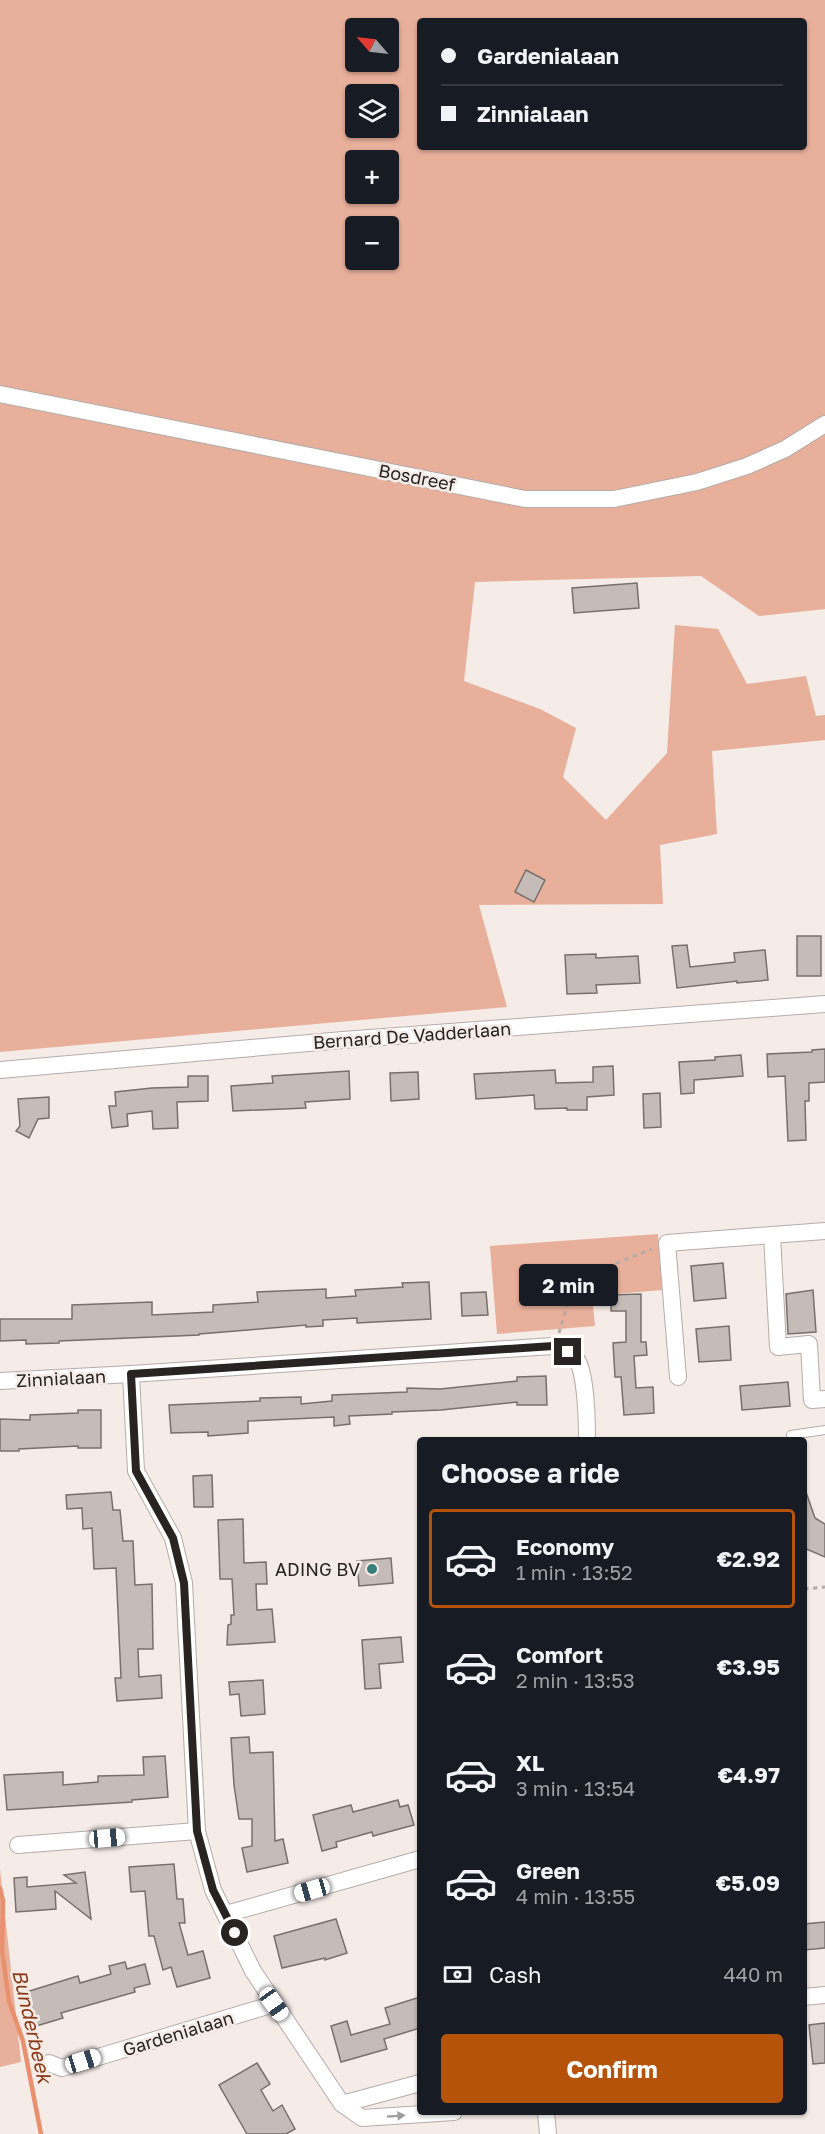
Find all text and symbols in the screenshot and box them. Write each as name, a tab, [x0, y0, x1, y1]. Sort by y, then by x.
north arrow	[345, 18, 399, 72]
map controls	[345, 18, 399, 270]
text: Gardenialaan	[477, 42, 619, 69]
button: layers	[345, 84, 399, 138]
text: Zinnialaan	[477, 100, 589, 127]
button: +	[345, 150, 399, 204]
button: −	[345, 216, 399, 270]
street label: Bosdreef	[377, 459, 458, 495]
street label: Bernard De Vadderlaan	[312, 1017, 512, 1053]
callout: 2 min	[518, 1265, 618, 1307]
text: 2 min	[542, 1273, 595, 1297]
route end	[554, 1338, 581, 1365]
street label: Zinnialaan	[16, 1365, 106, 1391]
text: Choose a ride	[441, 1457, 620, 1489]
icon: car	[444, 1532, 498, 1586]
text: Economy	[516, 1533, 614, 1560]
text: €2.92	[717, 1545, 780, 1572]
place label: ADING BV	[275, 1558, 360, 1580]
text: 1 min · 13:52	[516, 1560, 633, 1584]
marker: ADING BV	[365, 1562, 379, 1576]
icon: car	[444, 1640, 498, 1694]
text: Comfort	[516, 1641, 603, 1668]
text: €3.95	[717, 1653, 780, 1680]
text: 2 min · 13:53	[516, 1668, 635, 1692]
icon: car	[444, 1748, 498, 1802]
text: XL	[516, 1749, 544, 1776]
text: €4.97	[718, 1761, 780, 1788]
text: 3 min · 13:54	[516, 1776, 635, 1800]
car	[88, 1827, 126, 1849]
icon: car	[444, 1856, 498, 1910]
text: Green	[516, 1857, 580, 1884]
text: €5.09	[716, 1869, 780, 1896]
car	[292, 1876, 332, 1904]
text: 4 min · 13:55	[516, 1884, 635, 1908]
route start	[221, 1919, 248, 1946]
icon: cash	[441, 1958, 474, 1991]
text: Cash	[489, 1961, 542, 1988]
text: 440 m	[724, 1962, 783, 1986]
water label: Bunderbeek	[8, 1967, 58, 2088]
car	[256, 1984, 292, 2024]
street label: Gardenialaan	[120, 2006, 236, 2060]
button: Confirm	[441, 2034, 783, 2103]
car	[63, 2047, 103, 2075]
one-way arrow	[386, 2111, 405, 2120]

